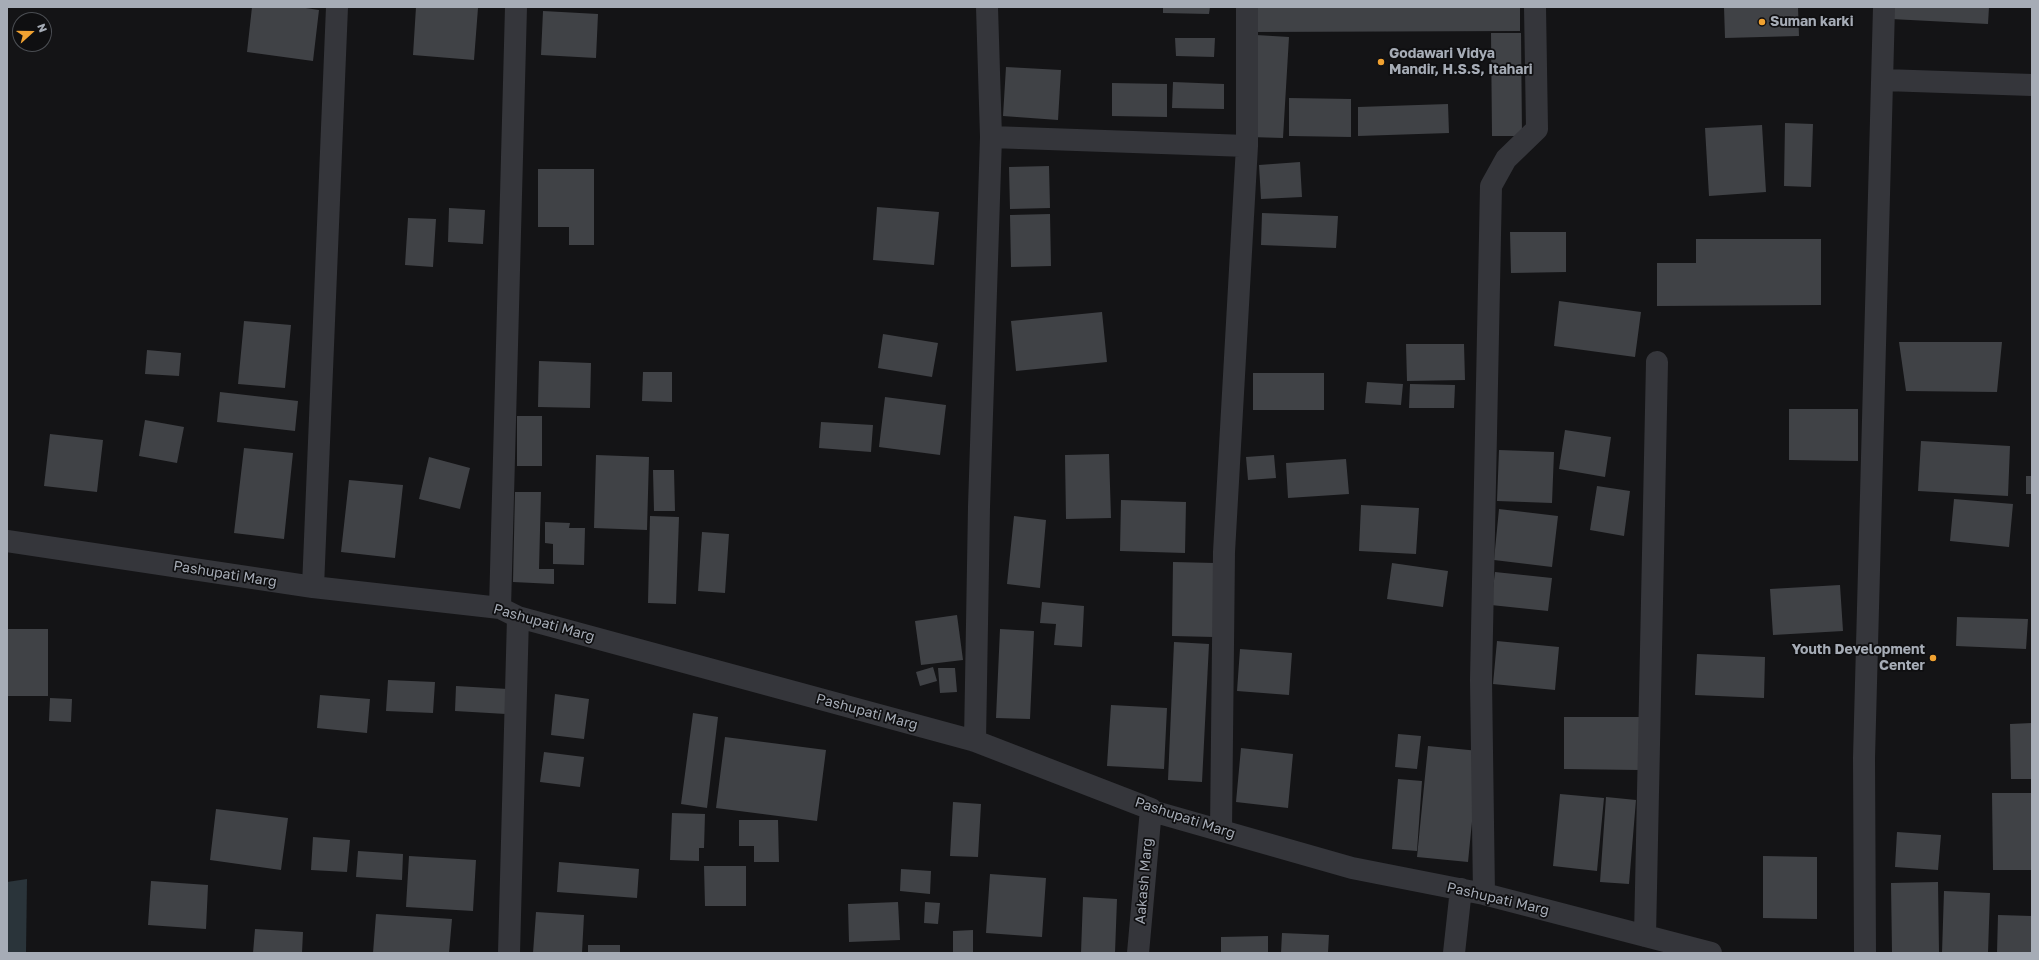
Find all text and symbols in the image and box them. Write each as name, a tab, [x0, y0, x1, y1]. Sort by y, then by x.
north arrow	[12, 12, 52, 52]
place label: Suman karki	[1770, 14, 1854, 30]
marker: Suman karki	[1757, 17, 1767, 27]
text: N	[35, 22, 50, 34]
place label: Godawari Vidya Mandir, H.S.S, Itahari	[1389, 46, 1533, 78]
marker: Godawari Vidya Mandir, H.S.S, Itahari	[1376, 57, 1386, 67]
street label: Pashupati Marg	[172, 558, 278, 590]
street label: Pashupati Marg	[491, 601, 597, 645]
place label: Youth Development Center	[1792, 642, 1925, 674]
marker: Youth Development Center	[1928, 653, 1938, 663]
street label: Pashupati Marg	[814, 690, 920, 734]
street label: Pashupati Marg	[1133, 794, 1237, 842]
street label: Aakash Marg	[1132, 837, 1156, 925]
street label: Pashupati Marg	[1445, 879, 1551, 919]

